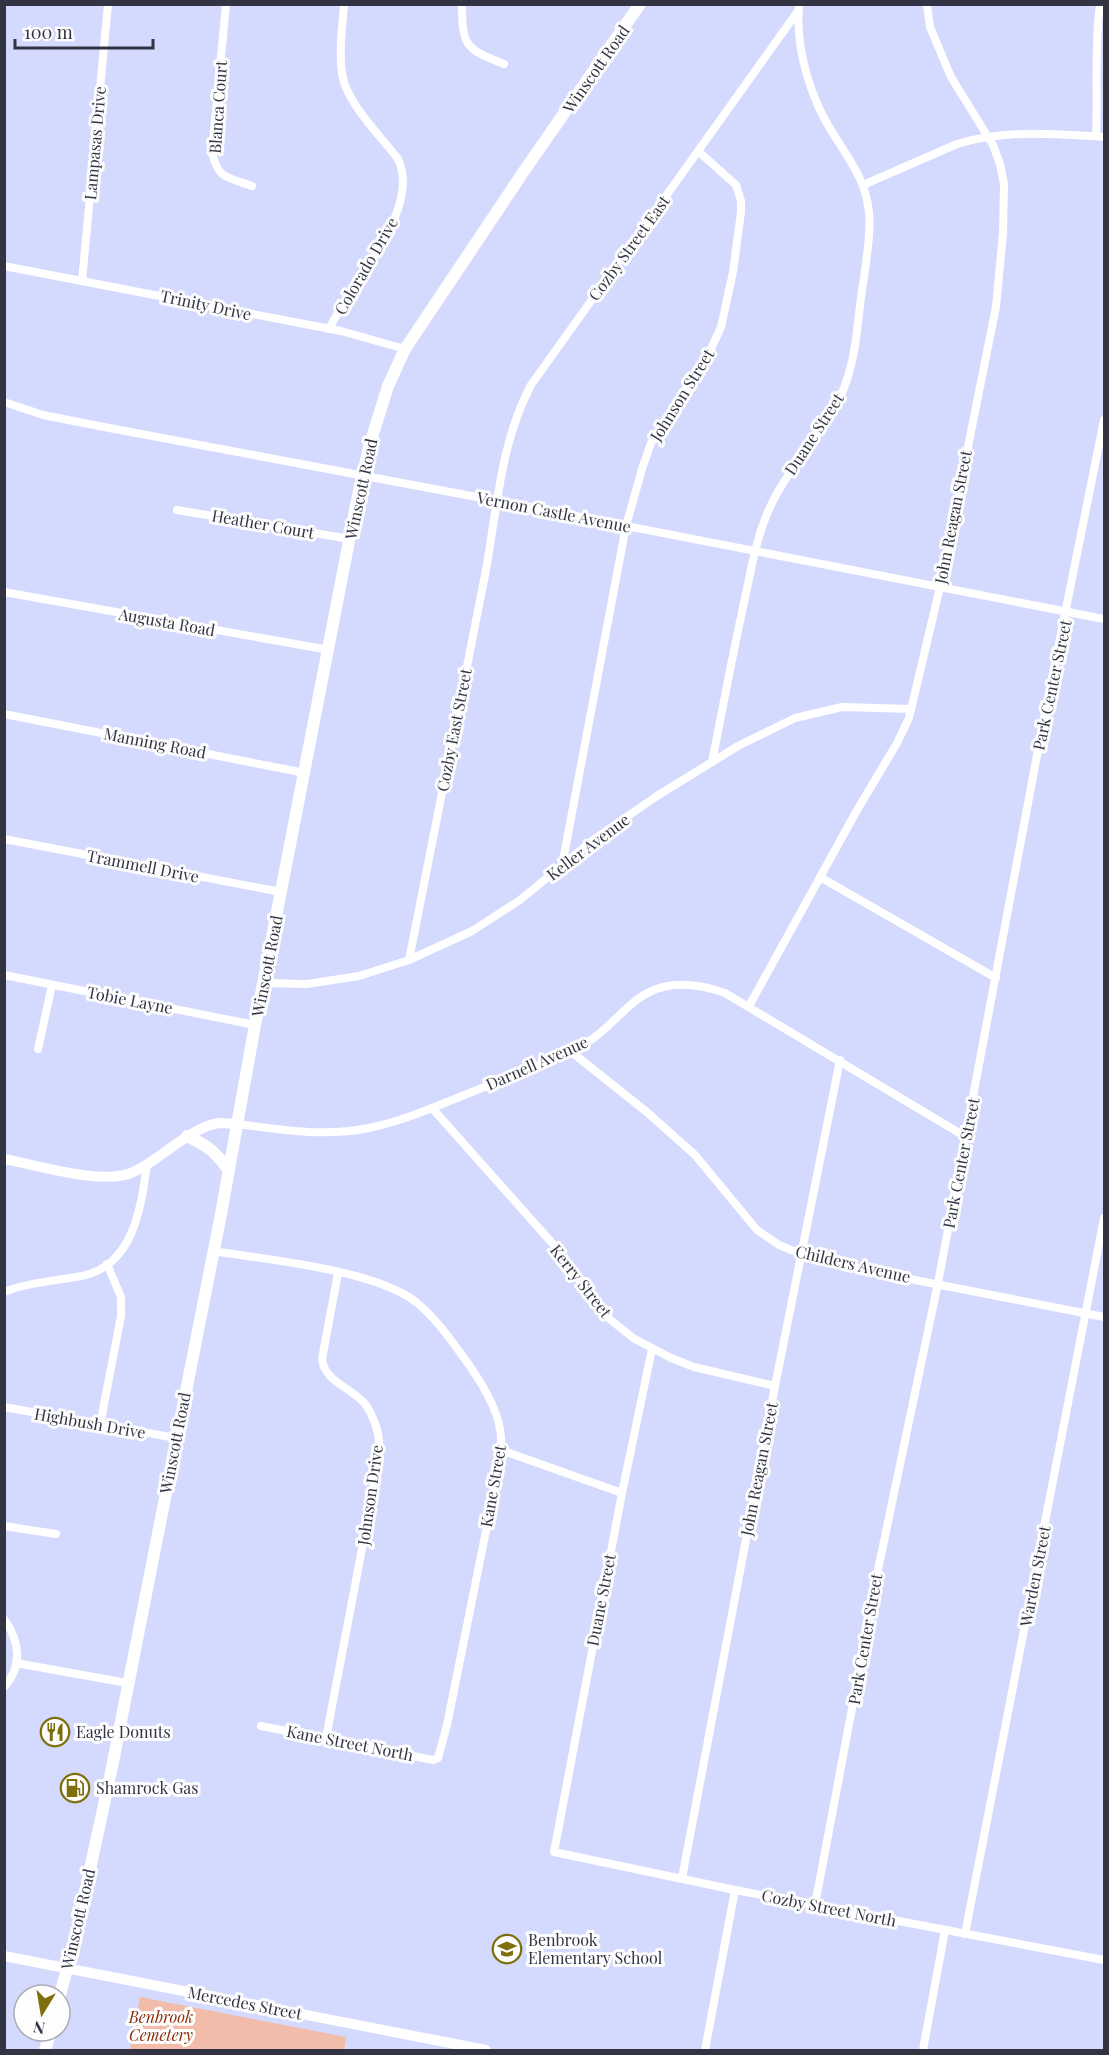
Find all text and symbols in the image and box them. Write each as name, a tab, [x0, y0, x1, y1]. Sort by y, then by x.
scale bar	[15, 12, 153, 50]
text: 100 m	[24, 20, 73, 44]
street label: Winscott Road	[557, 21, 634, 118]
street label: Blanca Court	[204, 59, 231, 154]
street label: Lampasas Drive	[79, 85, 110, 201]
street label: Cozby Street East	[583, 191, 674, 304]
street label: Colorado Drive	[329, 213, 402, 318]
street label: Trinity Drive	[159, 285, 253, 324]
street label: Johnson Street	[644, 344, 718, 446]
street label: Duane Street	[779, 389, 848, 479]
street label: Winscott Road	[339, 436, 381, 542]
street label: John Reagan Street	[929, 448, 976, 586]
street label: Vernon Castle Avenue	[474, 486, 633, 537]
street label: Heather Court	[210, 504, 316, 543]
street label: Augusta Road	[116, 603, 217, 640]
street label: Park Center Street	[1027, 617, 1076, 752]
street label: Cozby East Street	[431, 666, 476, 793]
street label: Manning Road	[102, 722, 208, 763]
street label: Keller Avenue	[542, 809, 633, 885]
street label: Trammell Drive	[85, 844, 201, 887]
street label: Winscott Road	[246, 913, 287, 1019]
street label: Tobie Layne	[85, 981, 175, 1018]
street label: Darnell Avenue	[482, 1031, 591, 1094]
street label: Park Center Street	[938, 1095, 984, 1230]
street label: Kerry Street	[546, 1240, 617, 1322]
street label: Childers Avenue	[794, 1240, 913, 1287]
street label: Winscott Road	[154, 1390, 195, 1496]
street label: John Reagan Street	[735, 1400, 782, 1538]
street label: Highbush Drive	[33, 1402, 147, 1443]
street label: Johnson Drive	[352, 1443, 387, 1547]
street label: Kane Street	[475, 1443, 510, 1529]
street label: Warden Street	[1014, 1523, 1055, 1629]
street label: Duane Street	[581, 1552, 620, 1648]
street label: Park Center Street	[843, 1571, 886, 1706]
restaurant icon: Eagle Donuts	[39, 1716, 71, 1748]
street label: Kane Street North	[285, 1720, 416, 1765]
place label: Eagle Donuts	[76, 1721, 171, 1742]
fuel station icon: Shamrock Gas	[59, 1772, 91, 1804]
place label: Shamrock Gas	[96, 1777, 198, 1798]
street label: Winscott Road	[55, 1866, 99, 1972]
street label: Cozby Street North	[760, 1884, 899, 1931]
place label: Benbrook Elementary School	[528, 1929, 663, 1968]
school or university icon: Benbrook Elementary School	[491, 1933, 523, 1965]
street label: Mercedes Street	[186, 1981, 304, 2024]
north arrow	[12, 1983, 72, 2043]
park label: Benbrook Cemetery	[128, 2006, 193, 2045]
text: N	[31, 2017, 47, 2040]

